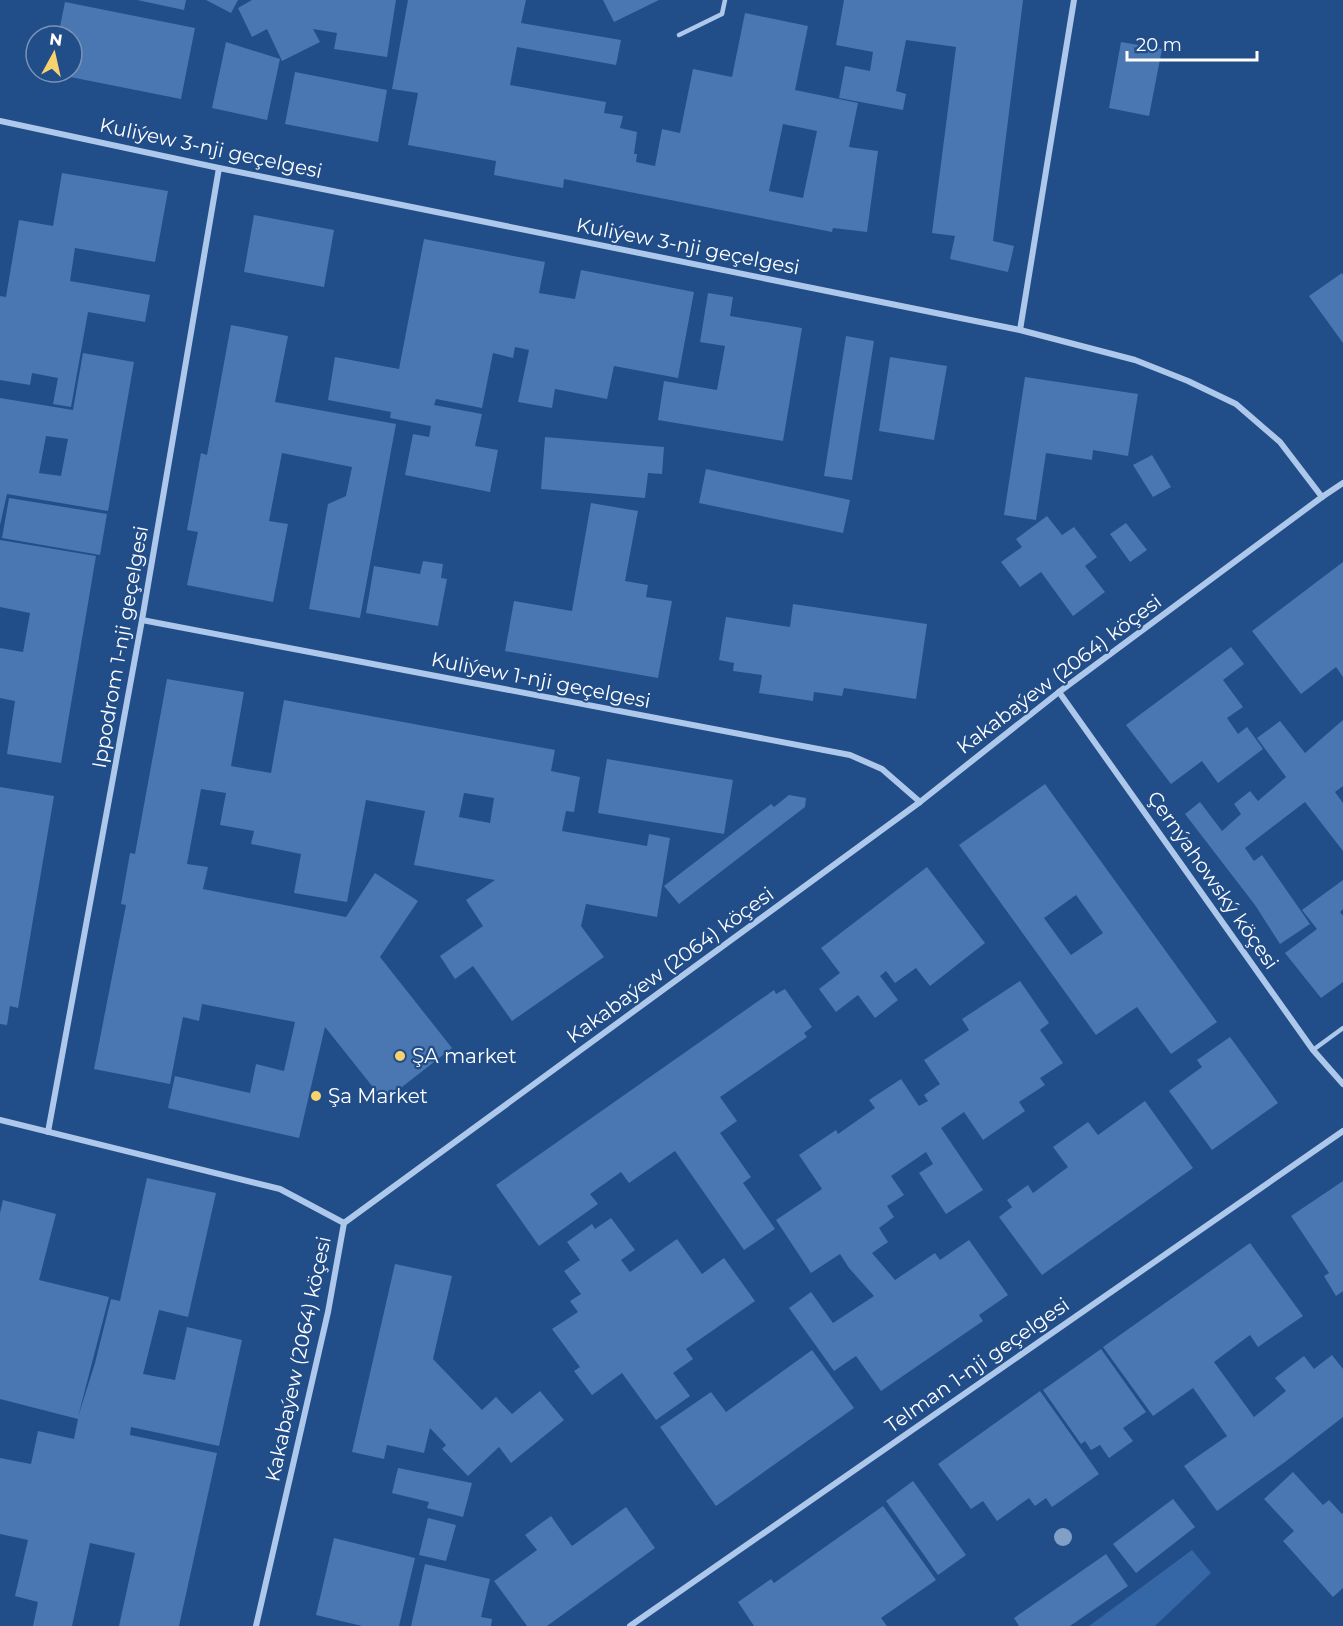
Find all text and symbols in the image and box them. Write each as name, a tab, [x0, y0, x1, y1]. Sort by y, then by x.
north arrow	[24, 24, 84, 84]
scale bar	[1127, 24, 1258, 62]
text: N	[48, 29, 64, 50]
text: 20 m	[1136, 34, 1182, 56]
street label: Kuliýew 3-nji geçelgesi	[97, 113, 325, 183]
street label: Kuliýew 3-nji geçelgesi	[574, 213, 802, 279]
street label: Ippodrom 1-nji geçelgesi	[87, 524, 153, 770]
street label: Kakabaýew (2064) köçesi	[952, 589, 1166, 759]
street label: Kuliýew 1-nji geçelgesi	[429, 647, 653, 713]
street label: Çernýahowský köçesi	[1142, 786, 1284, 974]
street label: Kakabaýew (2064) köçesi	[562, 882, 778, 1048]
place label: ŞA market	[412, 1044, 517, 1068]
marker: ŞA market	[393, 1049, 407, 1063]
place label: Şa Market	[328, 1084, 428, 1108]
marker: Şa Market	[309, 1089, 323, 1103]
street label: Kakabaýew (2064) köçesi	[260, 1234, 336, 1484]
street label: Telman 1-nji geçelgesi	[880, 1292, 1074, 1438]

